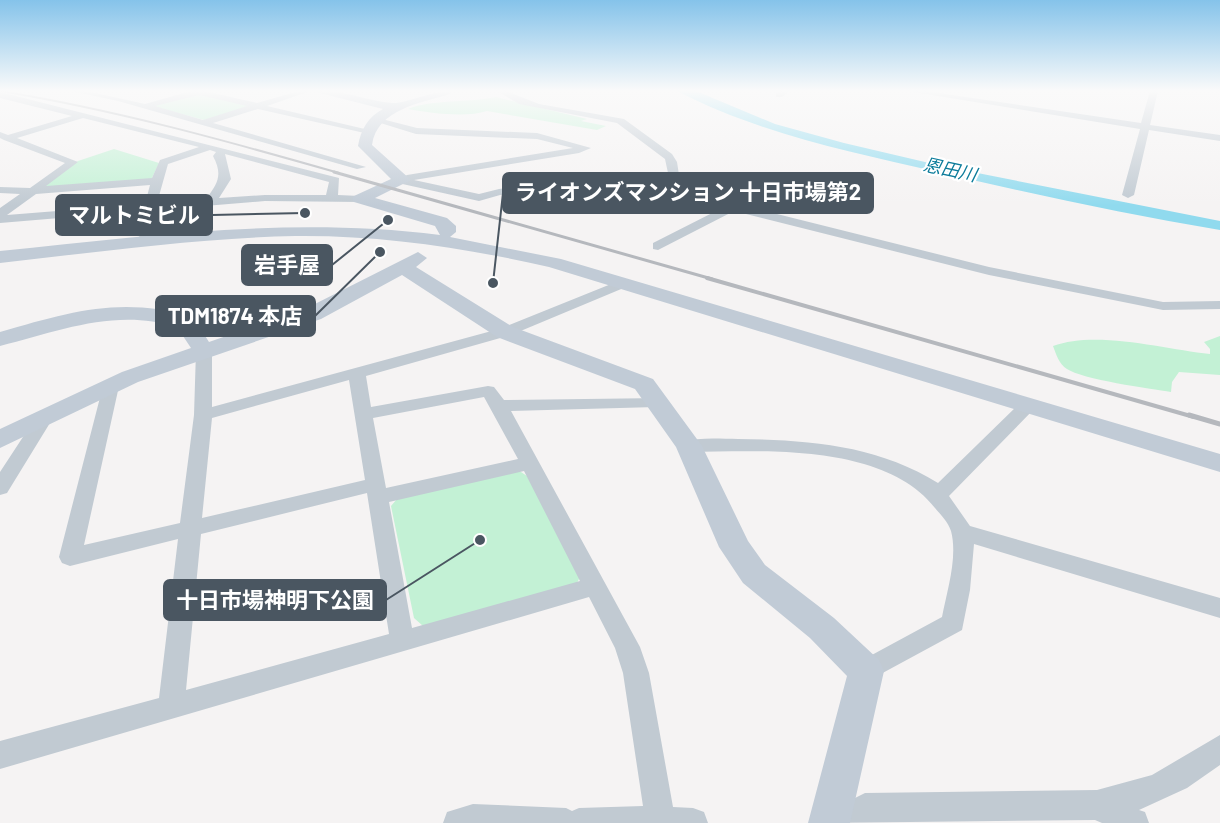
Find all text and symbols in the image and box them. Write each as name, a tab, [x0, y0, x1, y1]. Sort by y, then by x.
water label: 恩田川	[922, 153, 981, 186]
callout: ライオンズマンション 十日市場第2	[503, 173, 873, 213]
text: ライオンズマンション 十日市場第2	[515, 178, 861, 204]
callout: マルトミビル	[56, 195, 212, 235]
text: マルトミビル	[68, 201, 200, 227]
callout: 岩手屋	[242, 245, 332, 285]
text: 岩手屋	[254, 251, 320, 277]
callout: TDM1874 本店	[156, 296, 315, 336]
text: TDM1874 本店	[168, 302, 302, 328]
callout: 十日市場神明下公園	[164, 580, 386, 620]
text: 十日市場神明下公園	[176, 586, 374, 612]

